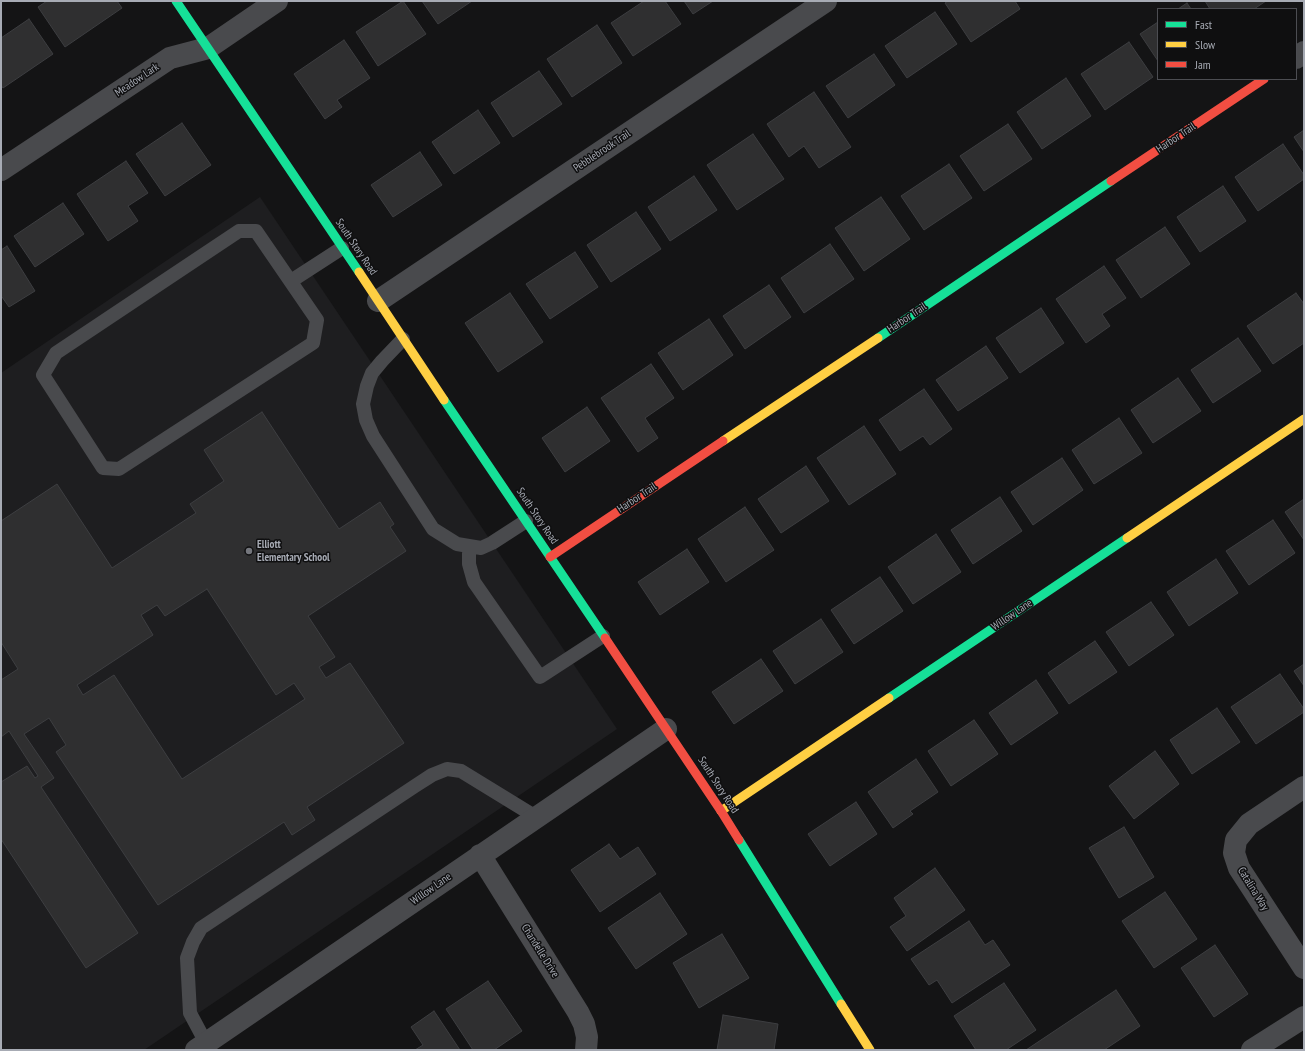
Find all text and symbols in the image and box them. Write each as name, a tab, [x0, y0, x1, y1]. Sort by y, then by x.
legend	[1157, 8, 1297, 80]
text: Fast	[1195, 17, 1212, 32]
text: Slow	[1195, 37, 1215, 52]
text: Jam	[1195, 57, 1211, 72]
street label: Meadow Lark	[112, 60, 162, 100]
street label: Harbor Trail	[1154, 120, 1198, 156]
street label: Pebblebrook Trail	[571, 127, 633, 175]
street label: South Story Road	[332, 216, 380, 278]
street label: Harbor Trail	[885, 300, 929, 336]
street label: Harbor Trail	[615, 480, 659, 516]
street label: South Story Road	[513, 485, 561, 547]
place label: Elliott Elementary School	[257, 538, 330, 564]
marker: Elliott Elementary School	[244, 546, 254, 556]
street label: Willow Lane	[989, 597, 1035, 633]
street label: South Story Road	[695, 754, 741, 816]
street label: Catalina Way	[1234, 865, 1272, 913]
street label: Willow Lane	[408, 870, 454, 908]
street label: Chandelle Drive	[518, 922, 562, 980]

